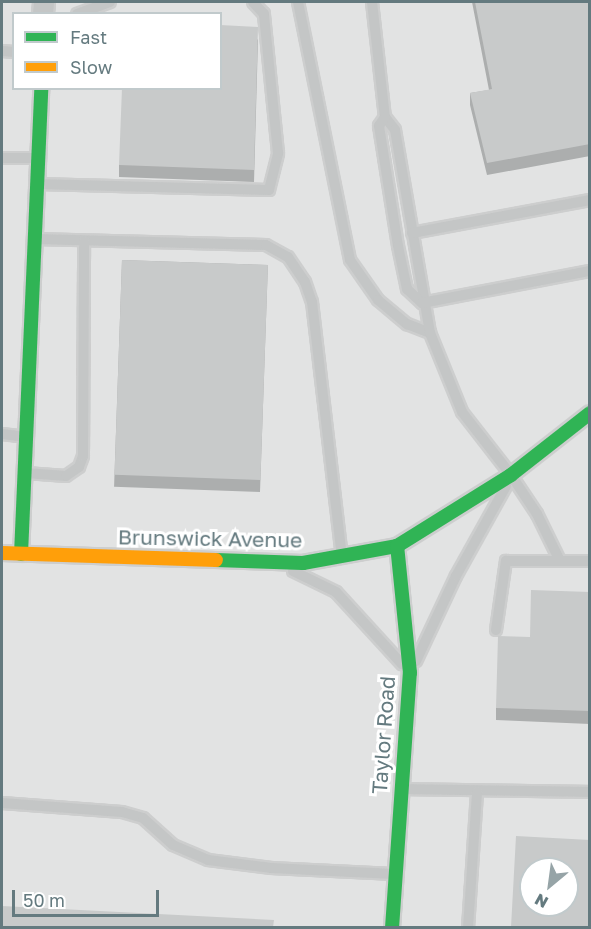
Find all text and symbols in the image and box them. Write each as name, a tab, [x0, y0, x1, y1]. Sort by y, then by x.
legend	[12, 12, 222, 90]
text: Fast	[70, 26, 107, 48]
text: Slow	[70, 56, 112, 78]
street label: Brunswick Avenue	[118, 524, 302, 552]
street label: Taylor Road	[366, 675, 400, 795]
north arrow	[519, 857, 579, 917]
scale bar	[15, 878, 162, 916]
text: 50 m	[23, 889, 65, 911]
text: N	[531, 889, 551, 913]

